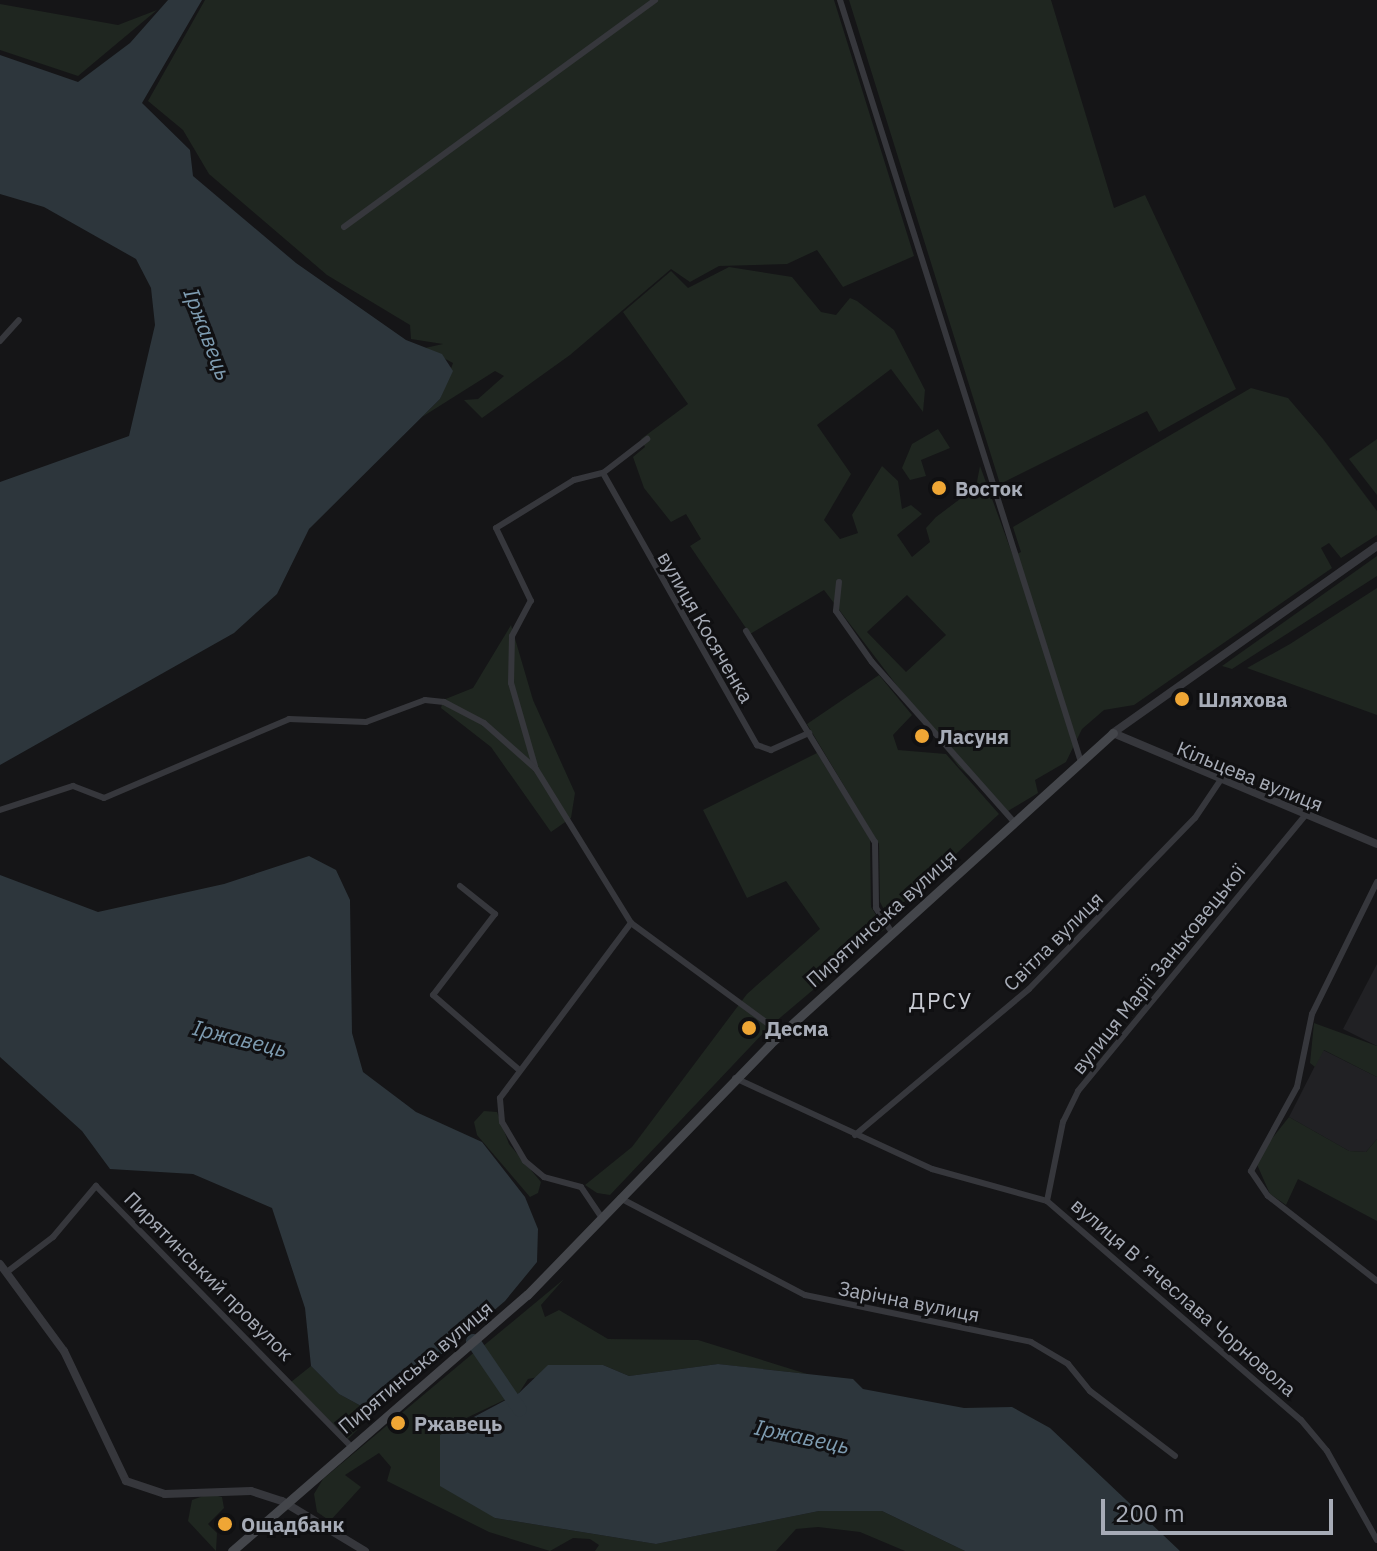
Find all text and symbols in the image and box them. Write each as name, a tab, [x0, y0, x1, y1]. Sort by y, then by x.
water label: Іржавець	[178, 284, 238, 384]
place label: Восток	[955, 476, 1023, 500]
marker: Восток	[930, 479, 948, 497]
street label: вулиця Косяченка	[653, 547, 759, 707]
place label: Шляхова	[1198, 687, 1288, 711]
marker: Шляхова	[1173, 690, 1191, 708]
place label: Ласуня	[938, 724, 1009, 748]
marker: Ласуня	[913, 727, 931, 745]
street label: Кільцева вулиця	[1173, 736, 1327, 816]
street label: Пирятинська вулиця	[801, 844, 961, 992]
street label: вулиця Марії Заньковецької	[1066, 859, 1250, 1079]
street label: Світла вулиця	[998, 886, 1108, 996]
district label: ДРСУ	[909, 988, 973, 1014]
water label: Іржавець	[190, 1014, 290, 1062]
place label: Десма	[765, 1016, 829, 1040]
marker: Десма	[740, 1019, 758, 1037]
street label: Пирятинський провулок	[120, 1187, 298, 1365]
street label: вулиця Вʼячеслава Чорновола	[1067, 1193, 1301, 1401]
street label: Зарічна вулиця	[836, 1276, 982, 1326]
street label: Пирятинська вулиця	[333, 1295, 497, 1439]
place label: Ржавець	[414, 1411, 502, 1435]
water label: Іржавець	[752, 1413, 852, 1459]
marker: Ржавець	[389, 1414, 407, 1432]
scale bar	[1105, 1483, 1337, 1533]
text: 200 m	[1115, 1497, 1185, 1529]
place label: Ощадбанк	[241, 1512, 344, 1536]
marker: Ощадбанк	[216, 1515, 234, 1533]

